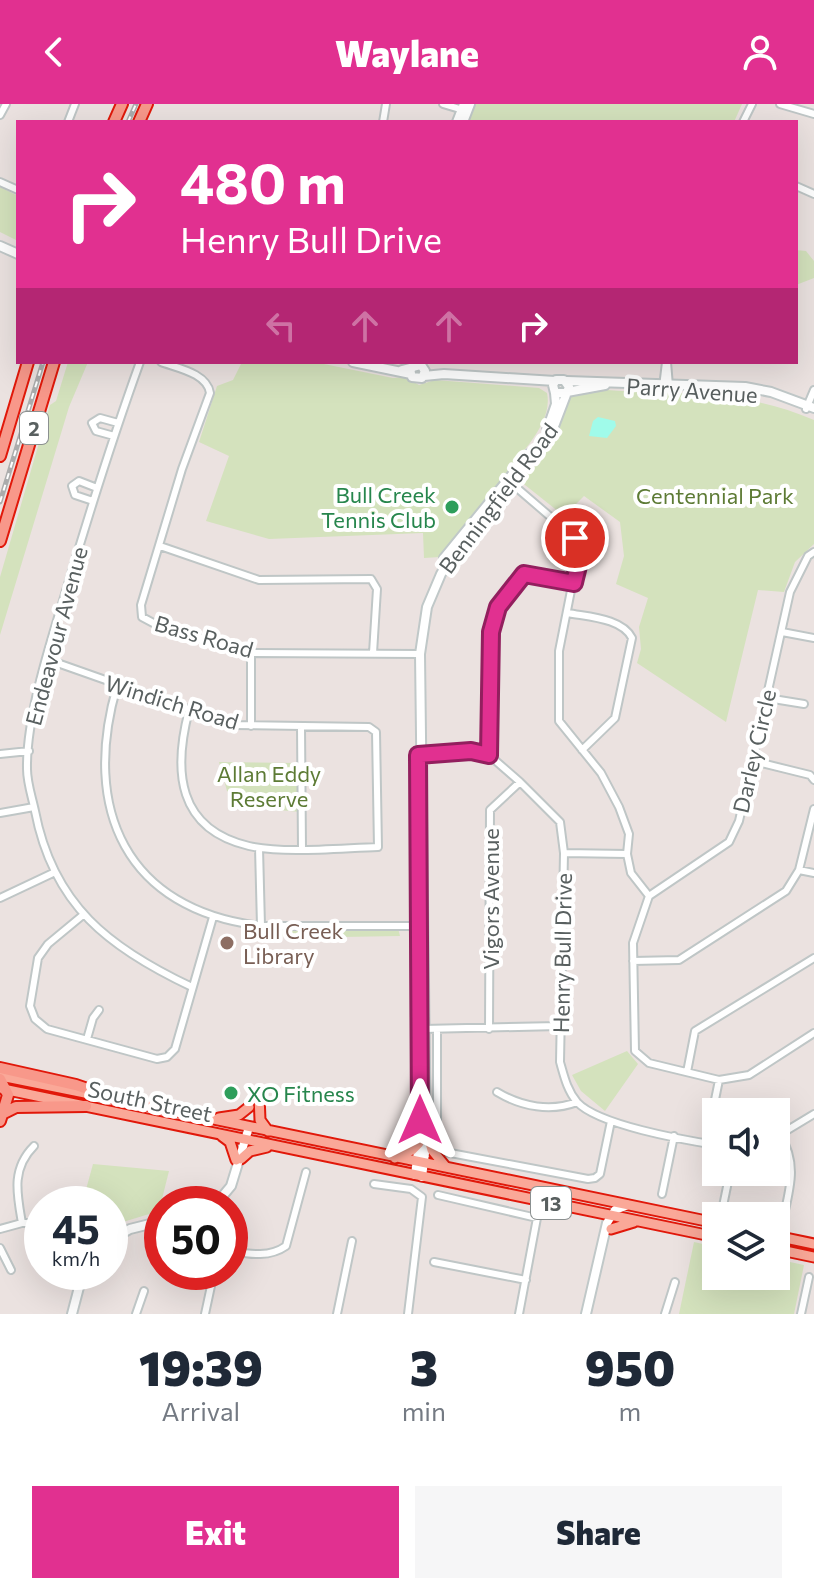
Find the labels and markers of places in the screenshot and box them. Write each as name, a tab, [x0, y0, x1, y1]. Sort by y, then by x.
place label: Bull Creek Tennis Club	[321, 481, 436, 533]
marker: Bull Creek Tennis Club	[443, 498, 461, 516]
pin	[541, 504, 609, 572]
place label: Bull Creek Library	[243, 917, 344, 969]
marker: Bull Creek Library	[218, 934, 236, 952]
place label: XO Fitness	[247, 1080, 355, 1107]
marker: XO Fitness	[222, 1084, 240, 1102]

